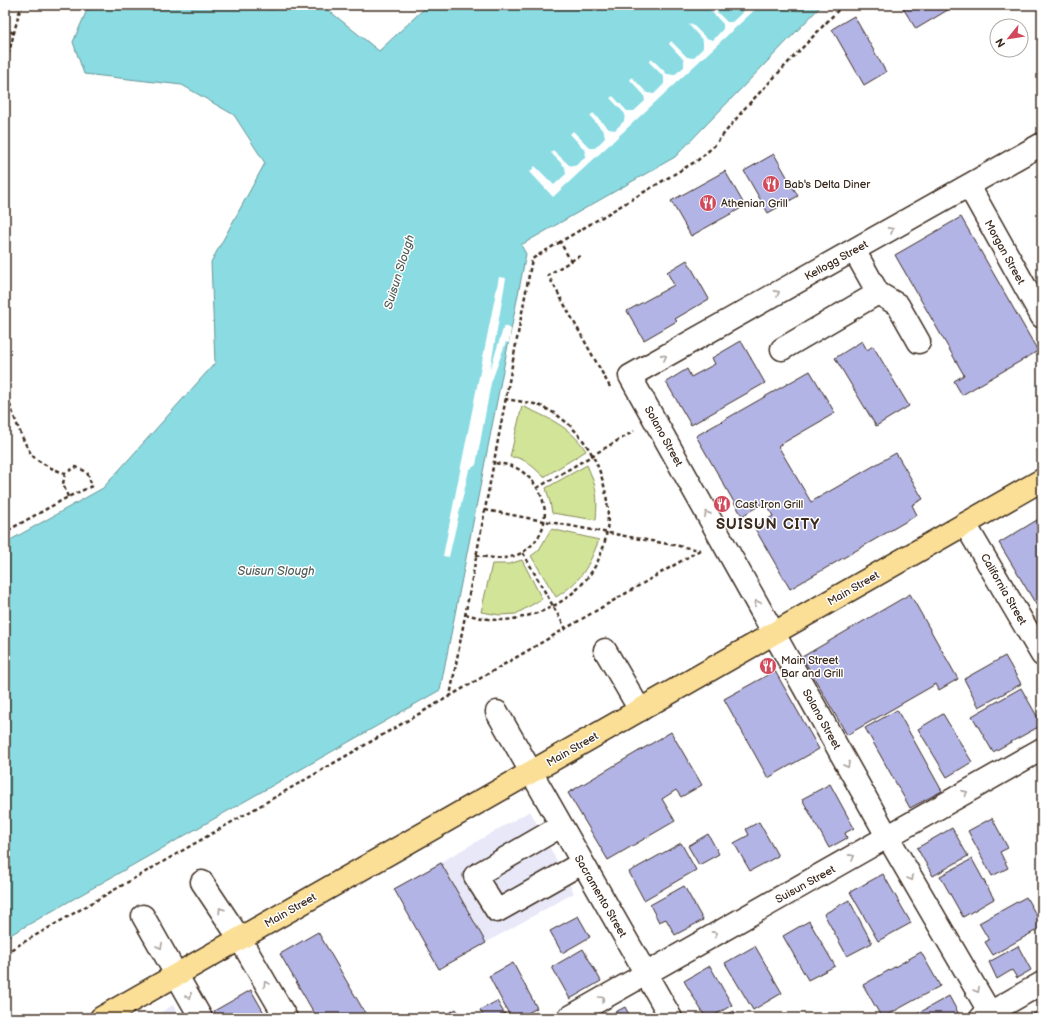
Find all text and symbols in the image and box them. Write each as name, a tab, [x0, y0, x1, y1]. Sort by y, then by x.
north arrow	[989, 18, 1029, 58]
text: N	[993, 36, 1008, 50]
restaurant icon: Bab's Delta Diner	[761, 174, 781, 194]
place label: Bab's Delta Diner	[784, 178, 871, 191]
restaurant icon: Athenian Grill	[698, 193, 718, 213]
place label: Athenian Grill	[721, 197, 788, 210]
street label: Morgan Street	[982, 218, 1028, 287]
one-way arrow	[887, 227, 894, 234]
water label: Suisun Slough	[381, 233, 418, 311]
street label: Kellogg Street	[802, 237, 871, 283]
one-way arrow	[773, 291, 780, 298]
one-way arrow	[660, 355, 667, 362]
street label: Solano Street	[642, 404, 686, 469]
restaurant icon: Cast Iron Grill	[712, 494, 732, 514]
place label: Cast Iron Grill	[735, 498, 803, 511]
one-way arrow	[704, 511, 712, 518]
district label: SUISUN CITY	[716, 515, 820, 534]
street label: California Street	[978, 551, 1030, 628]
water label: Suisun Slough	[237, 564, 315, 579]
street label: Main Street	[825, 568, 882, 608]
one-way arrow	[754, 600, 761, 607]
place label: Main Street Bar and Grill	[781, 654, 843, 680]
restaurant icon: Main Street Bar and Grill	[758, 656, 778, 676]
street label: Solano Street	[800, 687, 844, 752]
street label: Main Street	[544, 729, 601, 769]
one-way arrow	[843, 761, 850, 768]
one-way arrow	[961, 790, 969, 797]
street label: Sacramento Street	[572, 853, 630, 940]
one-way arrow	[848, 854, 855, 861]
street label: Suisun Street	[773, 862, 838, 906]
one-way arrow	[907, 874, 914, 881]
street label: Main Street	[262, 890, 319, 930]
one-way arrow	[219, 908, 226, 915]
one-way arrow	[711, 932, 718, 939]
one-way arrow	[155, 941, 162, 949]
one-way arrow	[263, 981, 271, 988]
one-way arrow	[973, 986, 980, 993]
one-way arrow	[184, 992, 191, 1000]
one-way arrow	[598, 996, 605, 1003]

